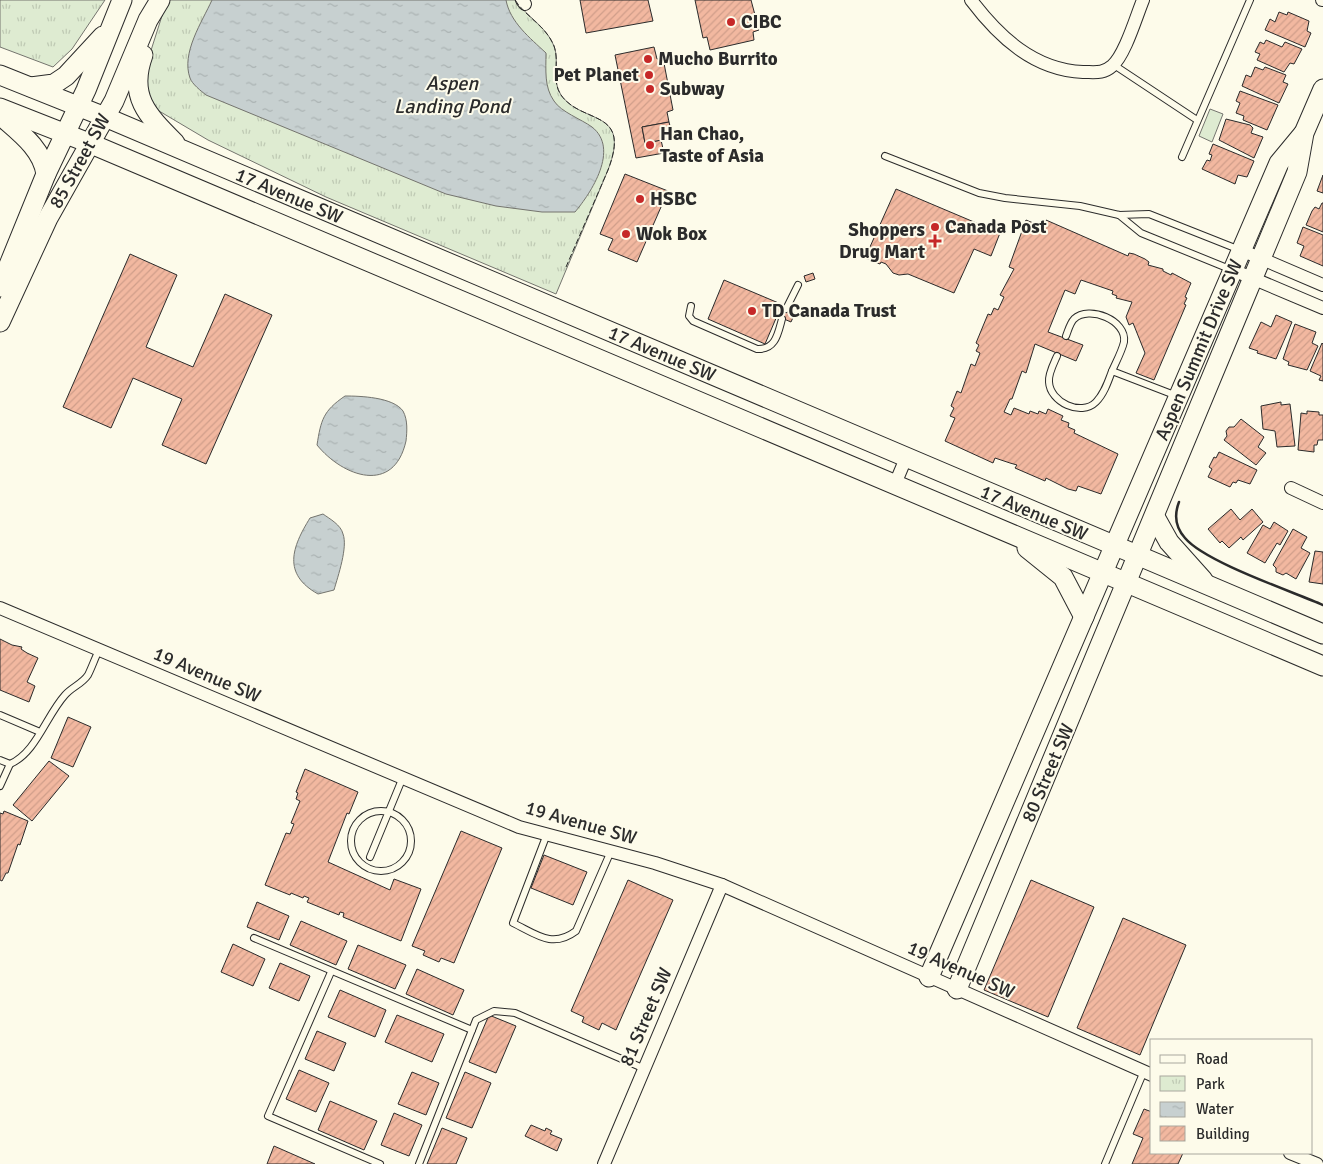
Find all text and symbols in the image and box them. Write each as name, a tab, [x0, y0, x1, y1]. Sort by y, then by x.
place label: CIBC	[741, 10, 782, 34]
marker: CIBC	[725, 16, 737, 28]
place label: Mucho Burrito	[658, 47, 778, 71]
marker: Mucho Burrito	[642, 53, 654, 65]
place label: Pet Planet	[554, 63, 639, 87]
marker: Pet Planet	[643, 69, 655, 81]
water label: Aspen Landing Pond	[394, 71, 512, 119]
place label: Subway	[660, 77, 725, 101]
marker: Subway	[644, 83, 656, 95]
street label: 85 Street SW	[44, 109, 116, 213]
place label: Han Chao, Taste of Asia	[660, 122, 764, 168]
marker: Han Chao, Taste of Asia	[644, 139, 656, 151]
street label: 17 Avenue SW	[232, 163, 346, 229]
place label: HSBC	[650, 187, 697, 211]
marker: HSBC	[634, 193, 646, 205]
place label: Canada Post	[945, 215, 1047, 239]
place label: Shoppers Drug Mart	[839, 218, 925, 264]
marker: Canada Post	[929, 221, 941, 233]
place label: Wok Box	[636, 222, 708, 246]
marker: Wok Box	[620, 228, 632, 240]
marker: Shoppers Drug Mart	[929, 235, 941, 247]
street label: Aspen Summit Drive SW	[1150, 256, 1248, 444]
place label: TD Canada Trust	[762, 299, 896, 323]
marker: TD Canada Trust	[746, 305, 758, 317]
street label: 17 Avenue SW	[605, 321, 719, 387]
street label: 17 Avenue SW	[977, 480, 1091, 546]
street label: 19 Avenue SW	[150, 642, 264, 708]
street label: 80 Street SW	[1017, 720, 1079, 826]
street label: 19 Avenue SW	[523, 796, 639, 850]
street label: 19 Avenue SW	[904, 936, 1018, 1004]
street label: 81 Street SW	[615, 964, 677, 1070]
legend	[1150, 1039, 1313, 1154]
text: Road	[1196, 1050, 1228, 1068]
text: Park	[1196, 1075, 1225, 1093]
text: Water	[1196, 1100, 1234, 1118]
text: Building	[1196, 1125, 1250, 1143]

